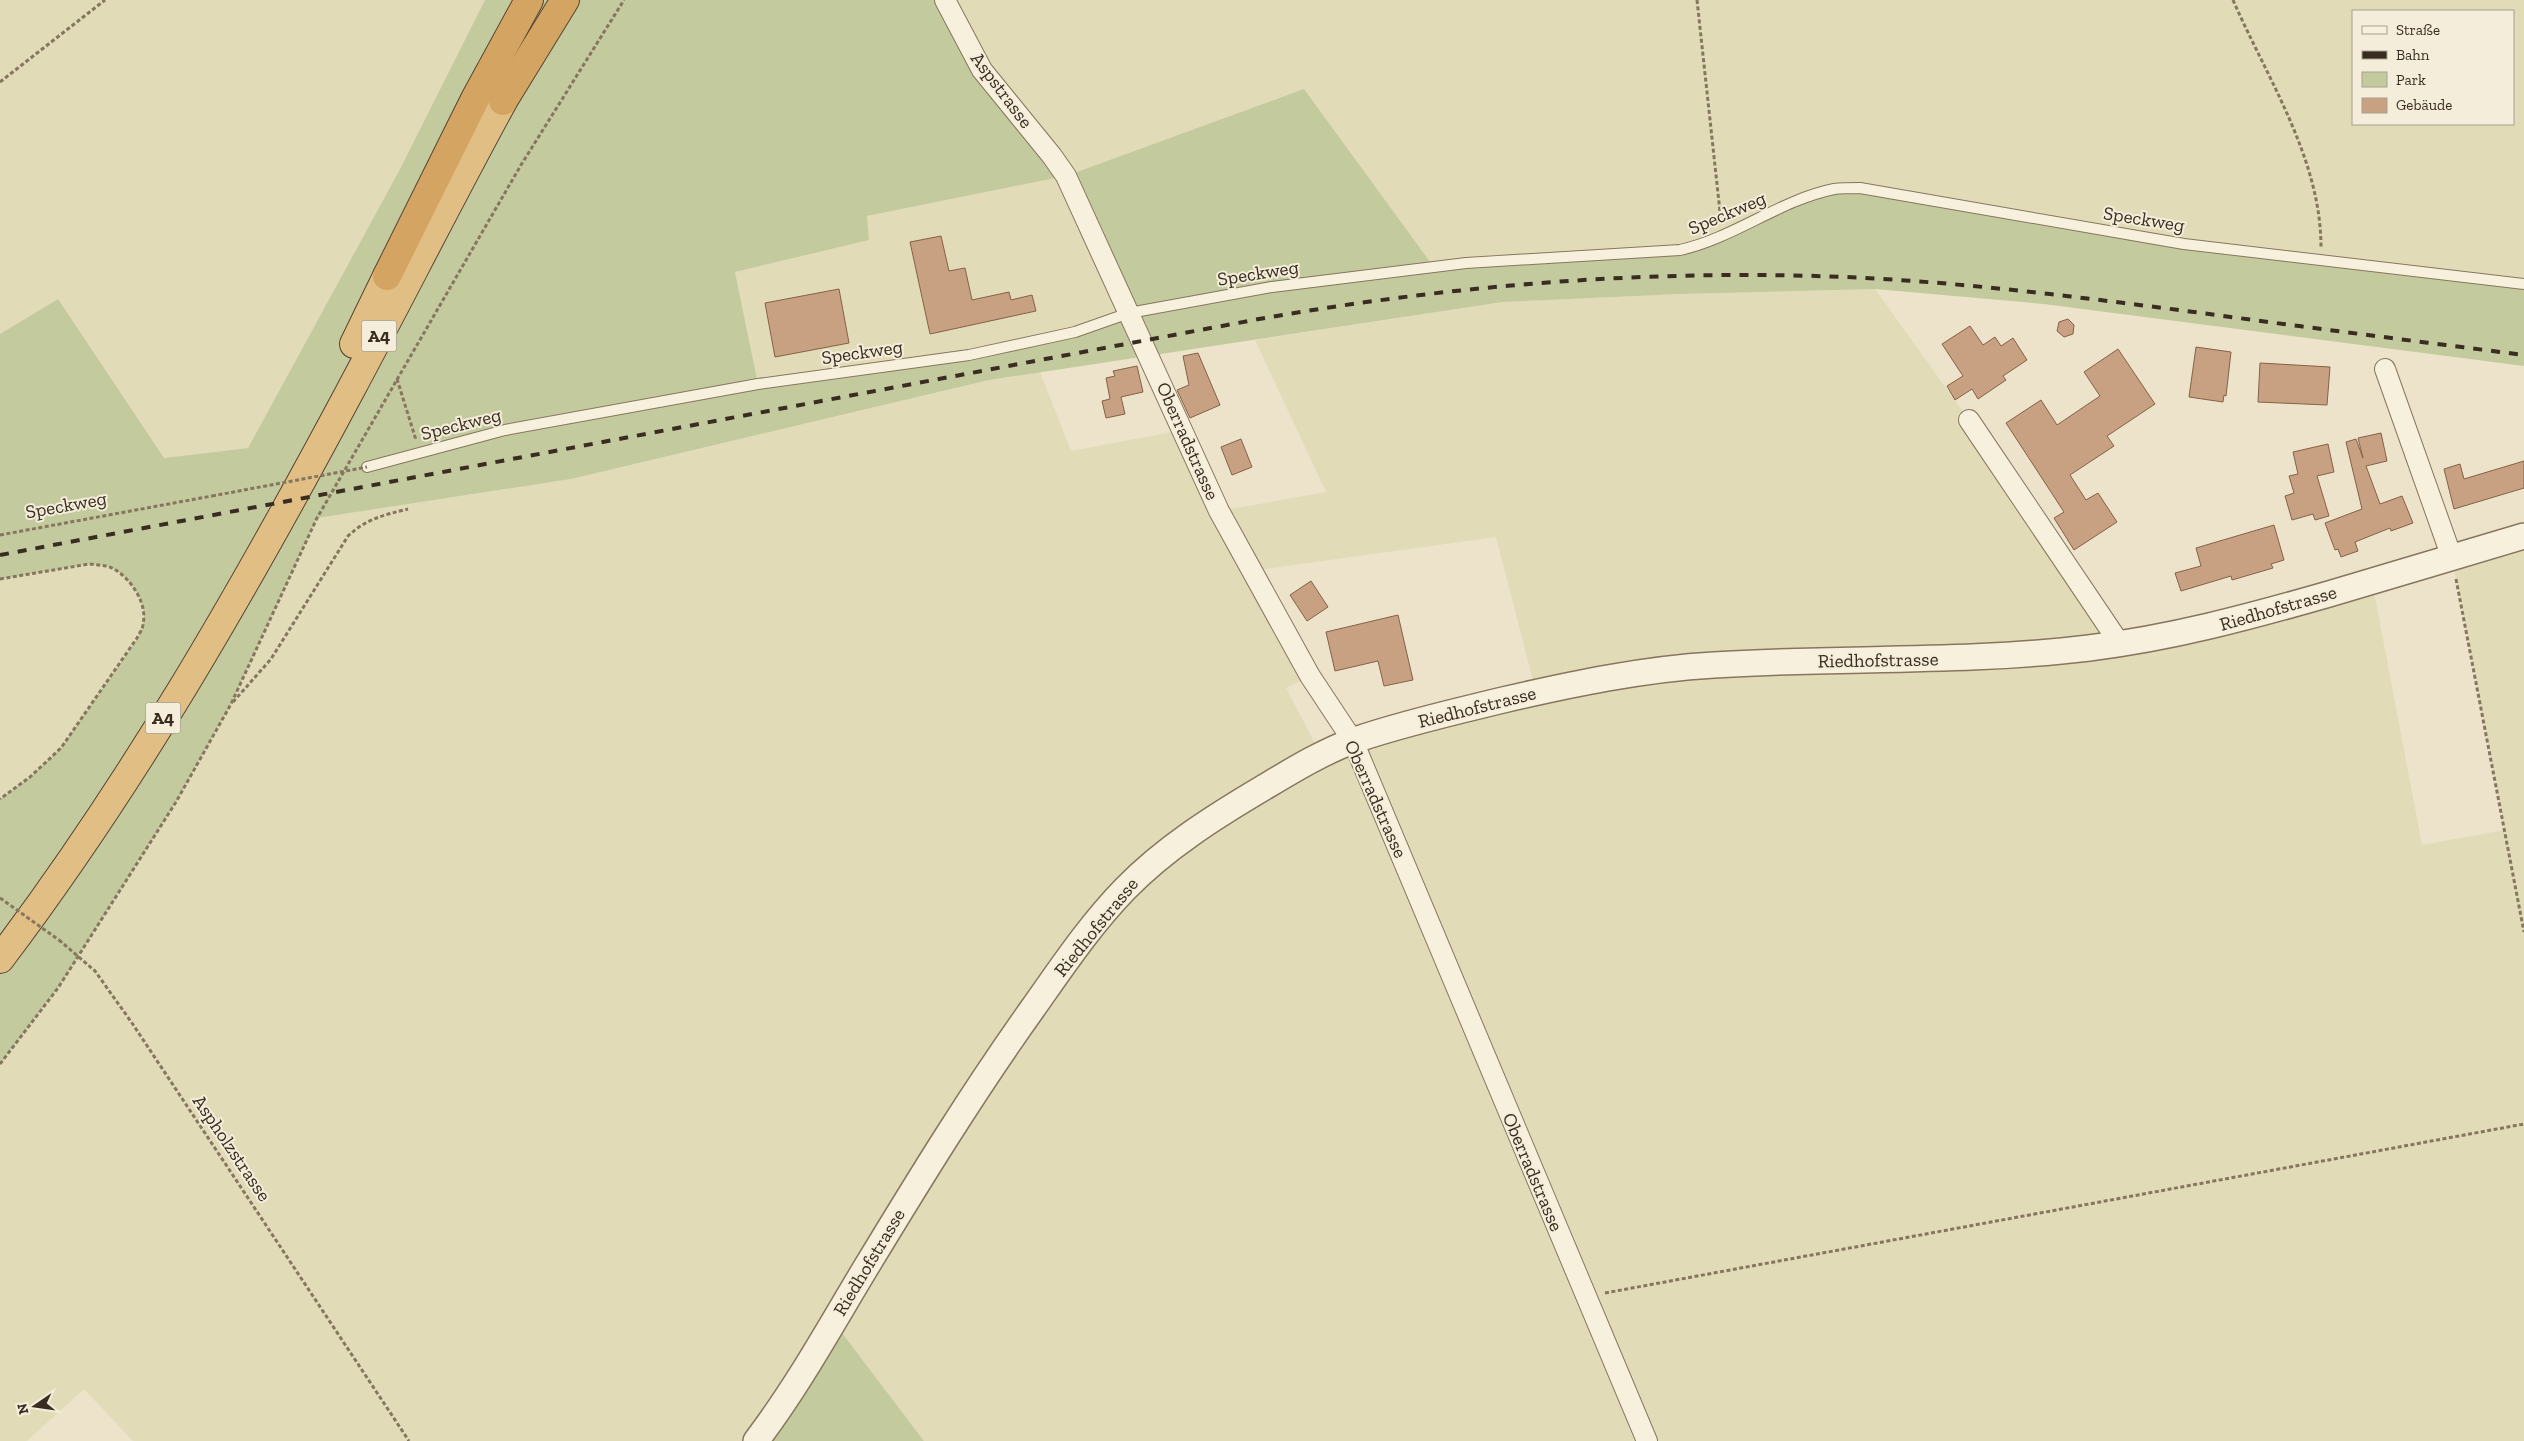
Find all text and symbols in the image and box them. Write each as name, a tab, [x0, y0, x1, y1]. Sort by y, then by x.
legend	[2352, 10, 2514, 125]
text: Straße	[2396, 21, 2440, 39]
text: Bahn	[2396, 46, 2430, 64]
street label: Aspstrasse	[966, 47, 1038, 133]
text: Park	[2396, 71, 2426, 89]
text: Gebäude	[2396, 96, 2452, 114]
street label: Speckweg	[1685, 186, 1770, 240]
street label: Speckweg	[2102, 201, 2187, 237]
street label: Speckweg	[1216, 255, 1301, 291]
road number: A4	[362, 321, 396, 352]
street label: Speckweg	[820, 335, 905, 369]
street label: Oberradstrasse	[1152, 379, 1224, 504]
street label: Speckweg	[419, 403, 504, 445]
street label: Speckweg	[24, 486, 109, 523]
street label: Riedhofstrasse	[2217, 580, 2339, 636]
street label: Riedhofstrasse	[1817, 647, 1939, 673]
street label: Riedhofstrasse	[1416, 681, 1539, 733]
road number: A4	[146, 702, 180, 734]
street label: Oberradstrasse	[1340, 737, 1412, 862]
street label: Riedhofstrasse	[1049, 873, 1143, 981]
street label: Aspholzstrasse	[188, 1090, 276, 1206]
street label: Oberradstrasse	[1498, 1109, 1568, 1235]
street label: Riedhofstrasse	[828, 1204, 910, 1320]
north arrow	[10, 1381, 60, 1431]
text: N	[13, 1401, 32, 1416]

